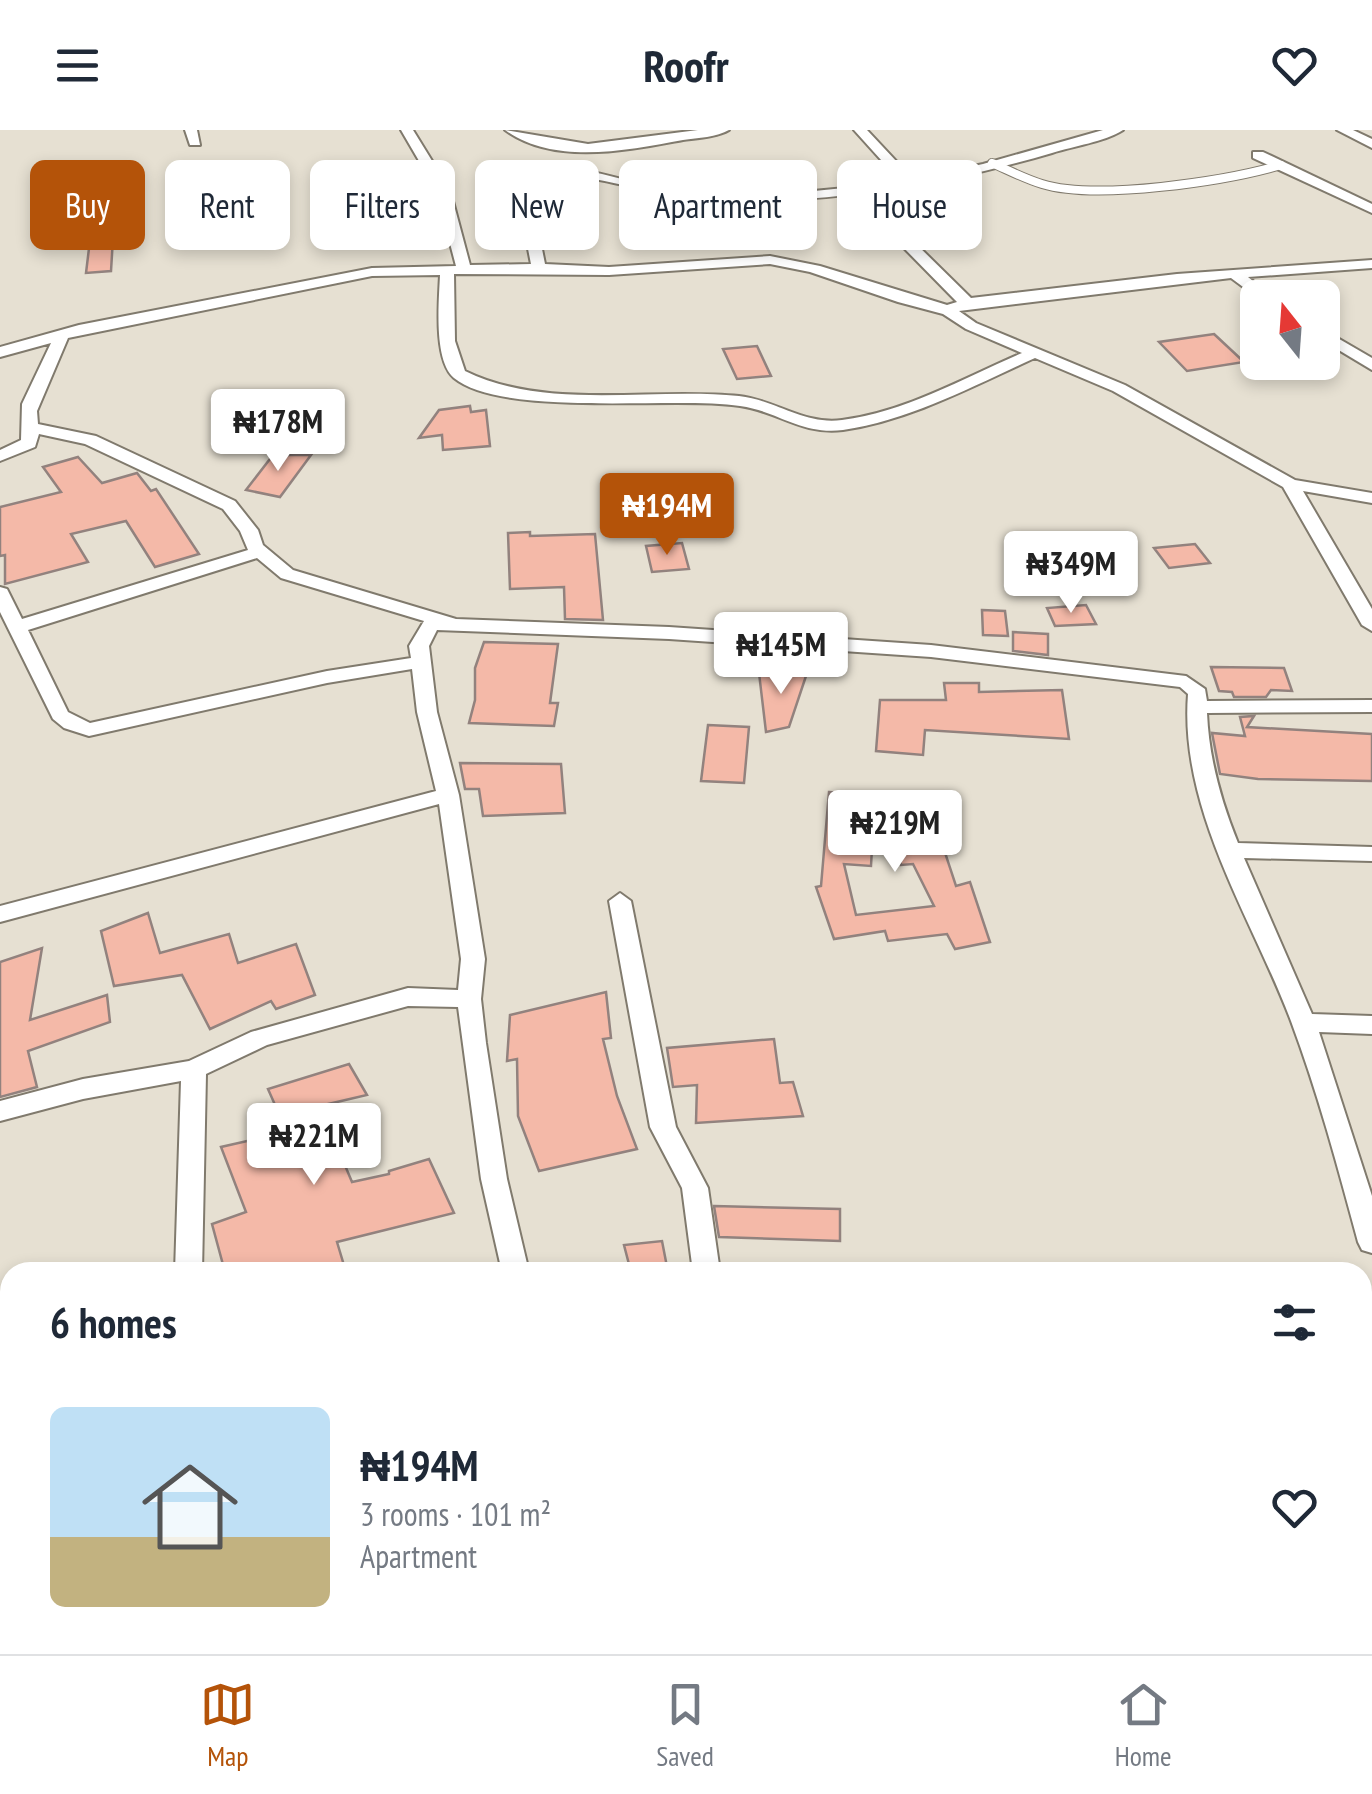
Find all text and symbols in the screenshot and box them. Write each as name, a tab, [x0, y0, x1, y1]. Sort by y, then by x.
text: Roofr	[643, 36, 729, 94]
icon: menu	[50, 38, 105, 93]
icon: heart	[1267, 38, 1322, 93]
chip: Buy	[30, 160, 145, 250]
chip: Rent	[165, 160, 290, 250]
chip: Filters	[310, 160, 455, 250]
chip: New	[475, 160, 599, 250]
chip: Apartment	[619, 160, 817, 250]
chip: House	[837, 160, 982, 250]
north arrow	[1240, 280, 1340, 380]
map controls	[1240, 280, 1340, 380]
pin: ₦178M	[208, 389, 348, 474]
text: ₦178M	[233, 400, 323, 442]
pin: ₦194M	[597, 473, 737, 558]
text: ₦194M	[622, 484, 712, 526]
pin: ₦349M	[1001, 531, 1141, 616]
text: ₦349M	[1026, 542, 1116, 584]
pin: ₦145M	[711, 612, 851, 697]
text: ₦145M	[736, 623, 826, 665]
pin: ₦219M	[825, 790, 965, 875]
text: ₦219M	[850, 801, 940, 843]
pin: ₦221M	[244, 1103, 384, 1188]
text: ₦221M	[269, 1114, 359, 1156]
text: 6 homes	[50, 1295, 177, 1350]
icon: filters	[1267, 1295, 1322, 1350]
text: ₦194M	[360, 1438, 478, 1493]
icon: home	[130, 1447, 250, 1567]
icon: heart	[1267, 1480, 1322, 1535]
text: 3 rooms · 101 m²	[360, 1493, 551, 1535]
text: Apartment	[360, 1535, 477, 1577]
tab: Map	[200, 1677, 255, 1774]
tab: Saved	[656, 1677, 714, 1774]
tab: Home	[1115, 1677, 1172, 1774]

